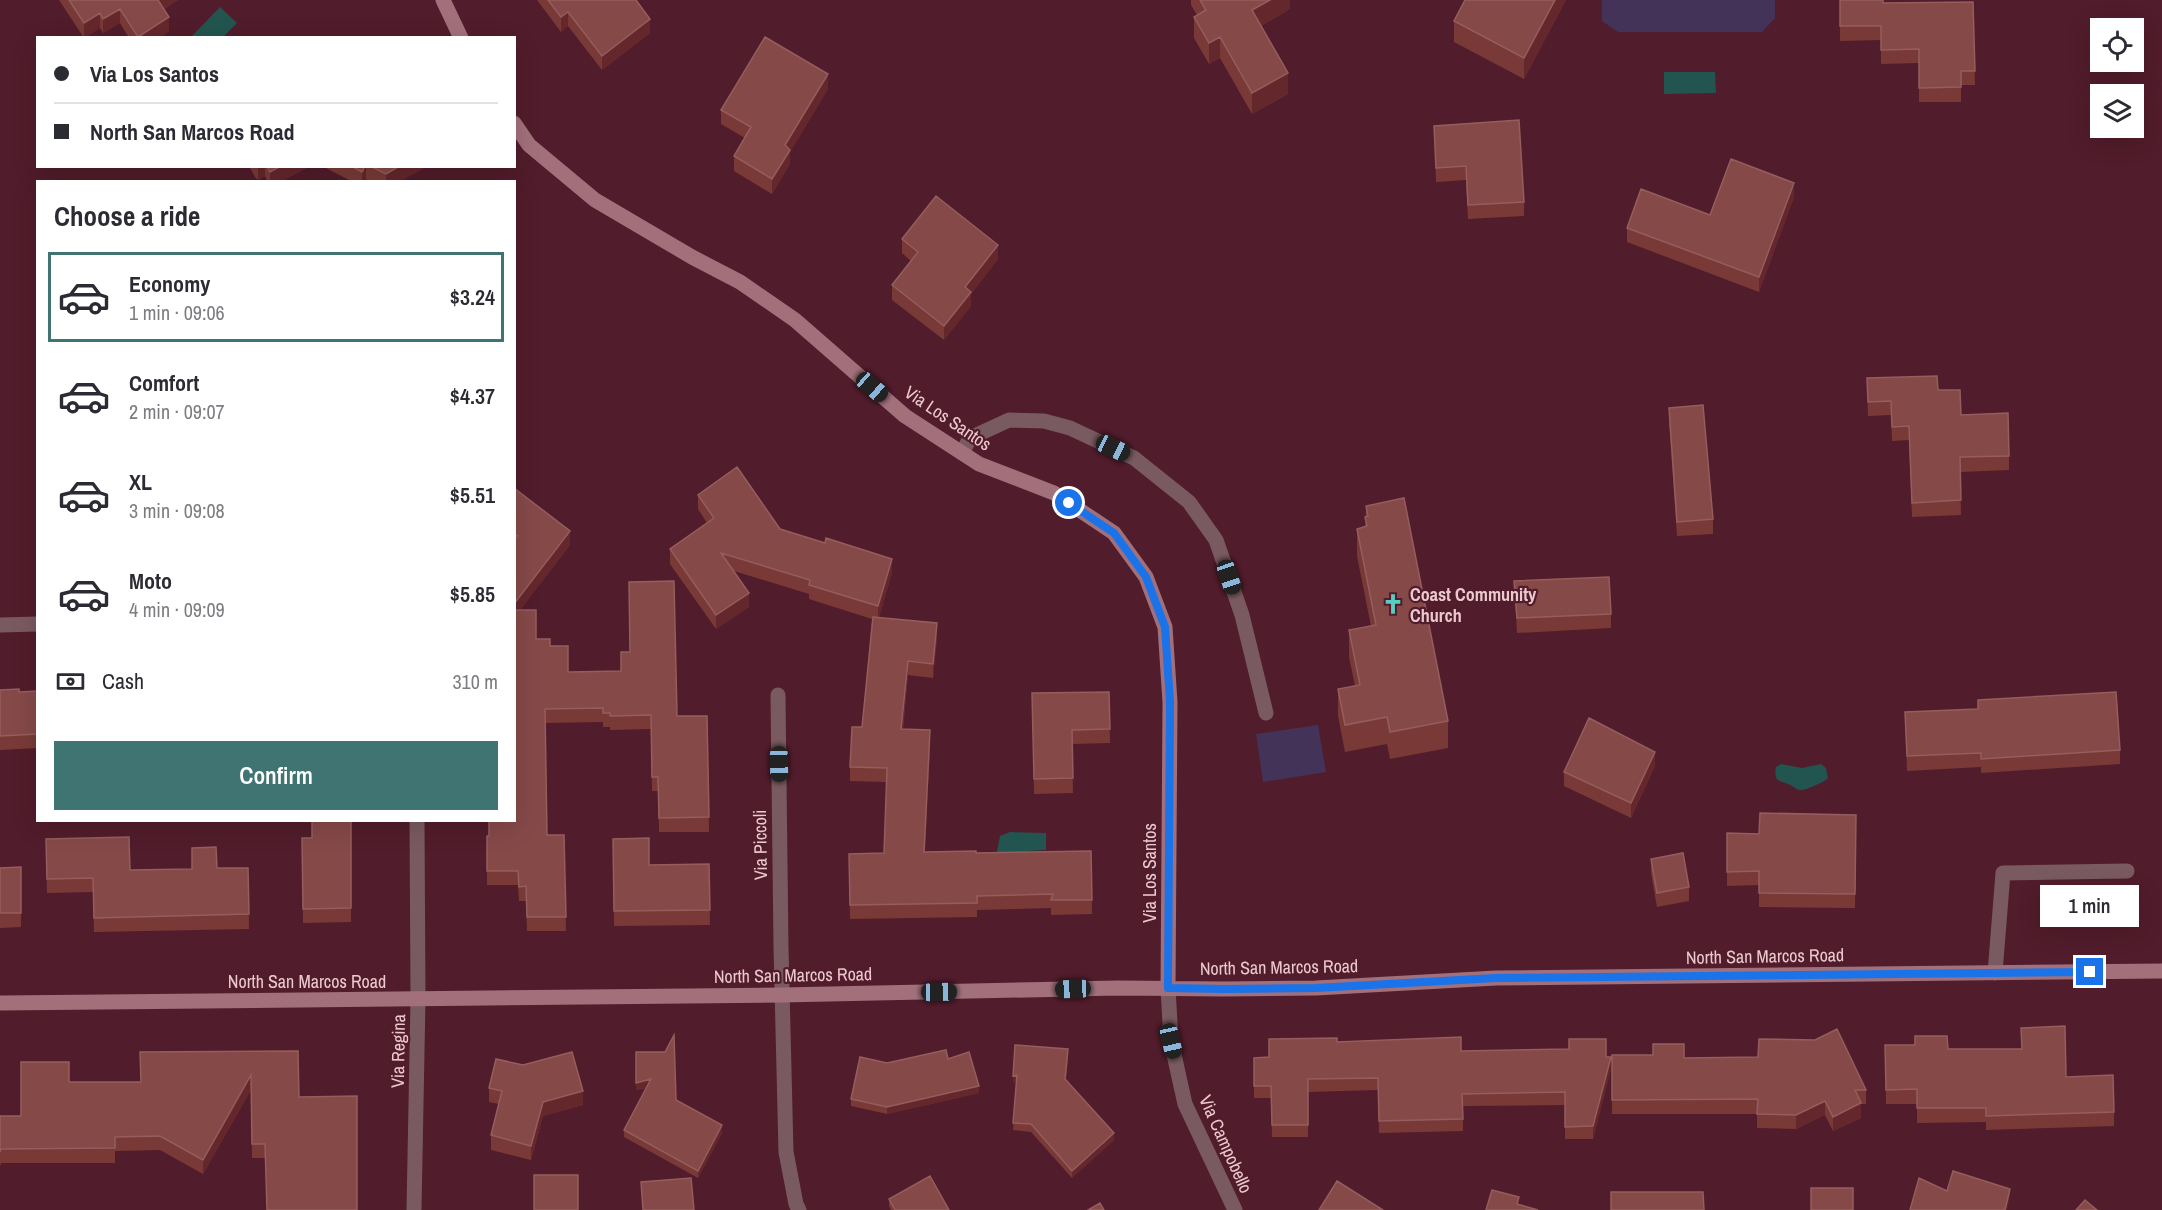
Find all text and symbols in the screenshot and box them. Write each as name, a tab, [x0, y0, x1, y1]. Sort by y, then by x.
map controls	[2090, 18, 2144, 138]
button: locate	[2090, 18, 2144, 72]
text: Via Los Santos	[90, 59, 219, 89]
button: layers	[2090, 84, 2144, 138]
text: North San Marcos Road	[90, 117, 295, 147]
text: Choose a ride	[54, 198, 200, 234]
text: Economy	[129, 269, 210, 299]
icon: car	[57, 270, 111, 324]
text: $3.24	[450, 282, 495, 312]
text: 1 min · 09:06	[129, 299, 225, 326]
text: Comfort	[129, 368, 199, 398]
car	[853, 368, 891, 406]
icon: car	[57, 369, 111, 423]
street label: Via Los Santos	[900, 380, 996, 456]
text: $4.37	[450, 381, 495, 411]
text: 2 min · 09:07	[129, 398, 225, 425]
car	[1093, 432, 1133, 464]
text: XL	[129, 467, 152, 497]
icon: car	[57, 468, 111, 522]
text: $5.51	[450, 480, 495, 510]
route start	[1055, 489, 1082, 516]
text: 3 min · 09:08	[129, 497, 225, 524]
car	[1215, 557, 1243, 597]
text: Moto	[129, 566, 172, 596]
icon: car	[57, 567, 111, 621]
text: $5.85	[450, 579, 495, 609]
place label: Coast Community Church	[1410, 582, 1537, 628]
church icon: Coast Community Church	[1381, 592, 1405, 616]
text: 4 min · 09:09	[129, 596, 225, 623]
icon: cash	[54, 665, 87, 698]
text: Cash	[102, 666, 144, 696]
text: 310 m	[452, 668, 498, 695]
button: Confirm	[54, 741, 498, 810]
car	[770, 746, 788, 782]
street label: Via Piccoli	[747, 810, 773, 880]
street label: Via Los Santos	[1137, 823, 1162, 923]
callout: 1 min	[2040, 885, 2140, 927]
text: 1 min	[2068, 892, 2111, 919]
street label: North San Marcos Road	[1686, 942, 1844, 970]
street label: North San Marcos Road	[1200, 953, 1358, 981]
route end	[2076, 958, 2103, 985]
street label: North San Marcos Road	[714, 961, 872, 989]
street label: North San Marcos Road	[228, 969, 386, 994]
car	[1055, 979, 1091, 999]
car	[921, 983, 957, 1001]
street label: Via Regina	[385, 1014, 411, 1088]
car	[1158, 1021, 1184, 1061]
street label: Via Campobello	[1193, 1091, 1259, 1197]

